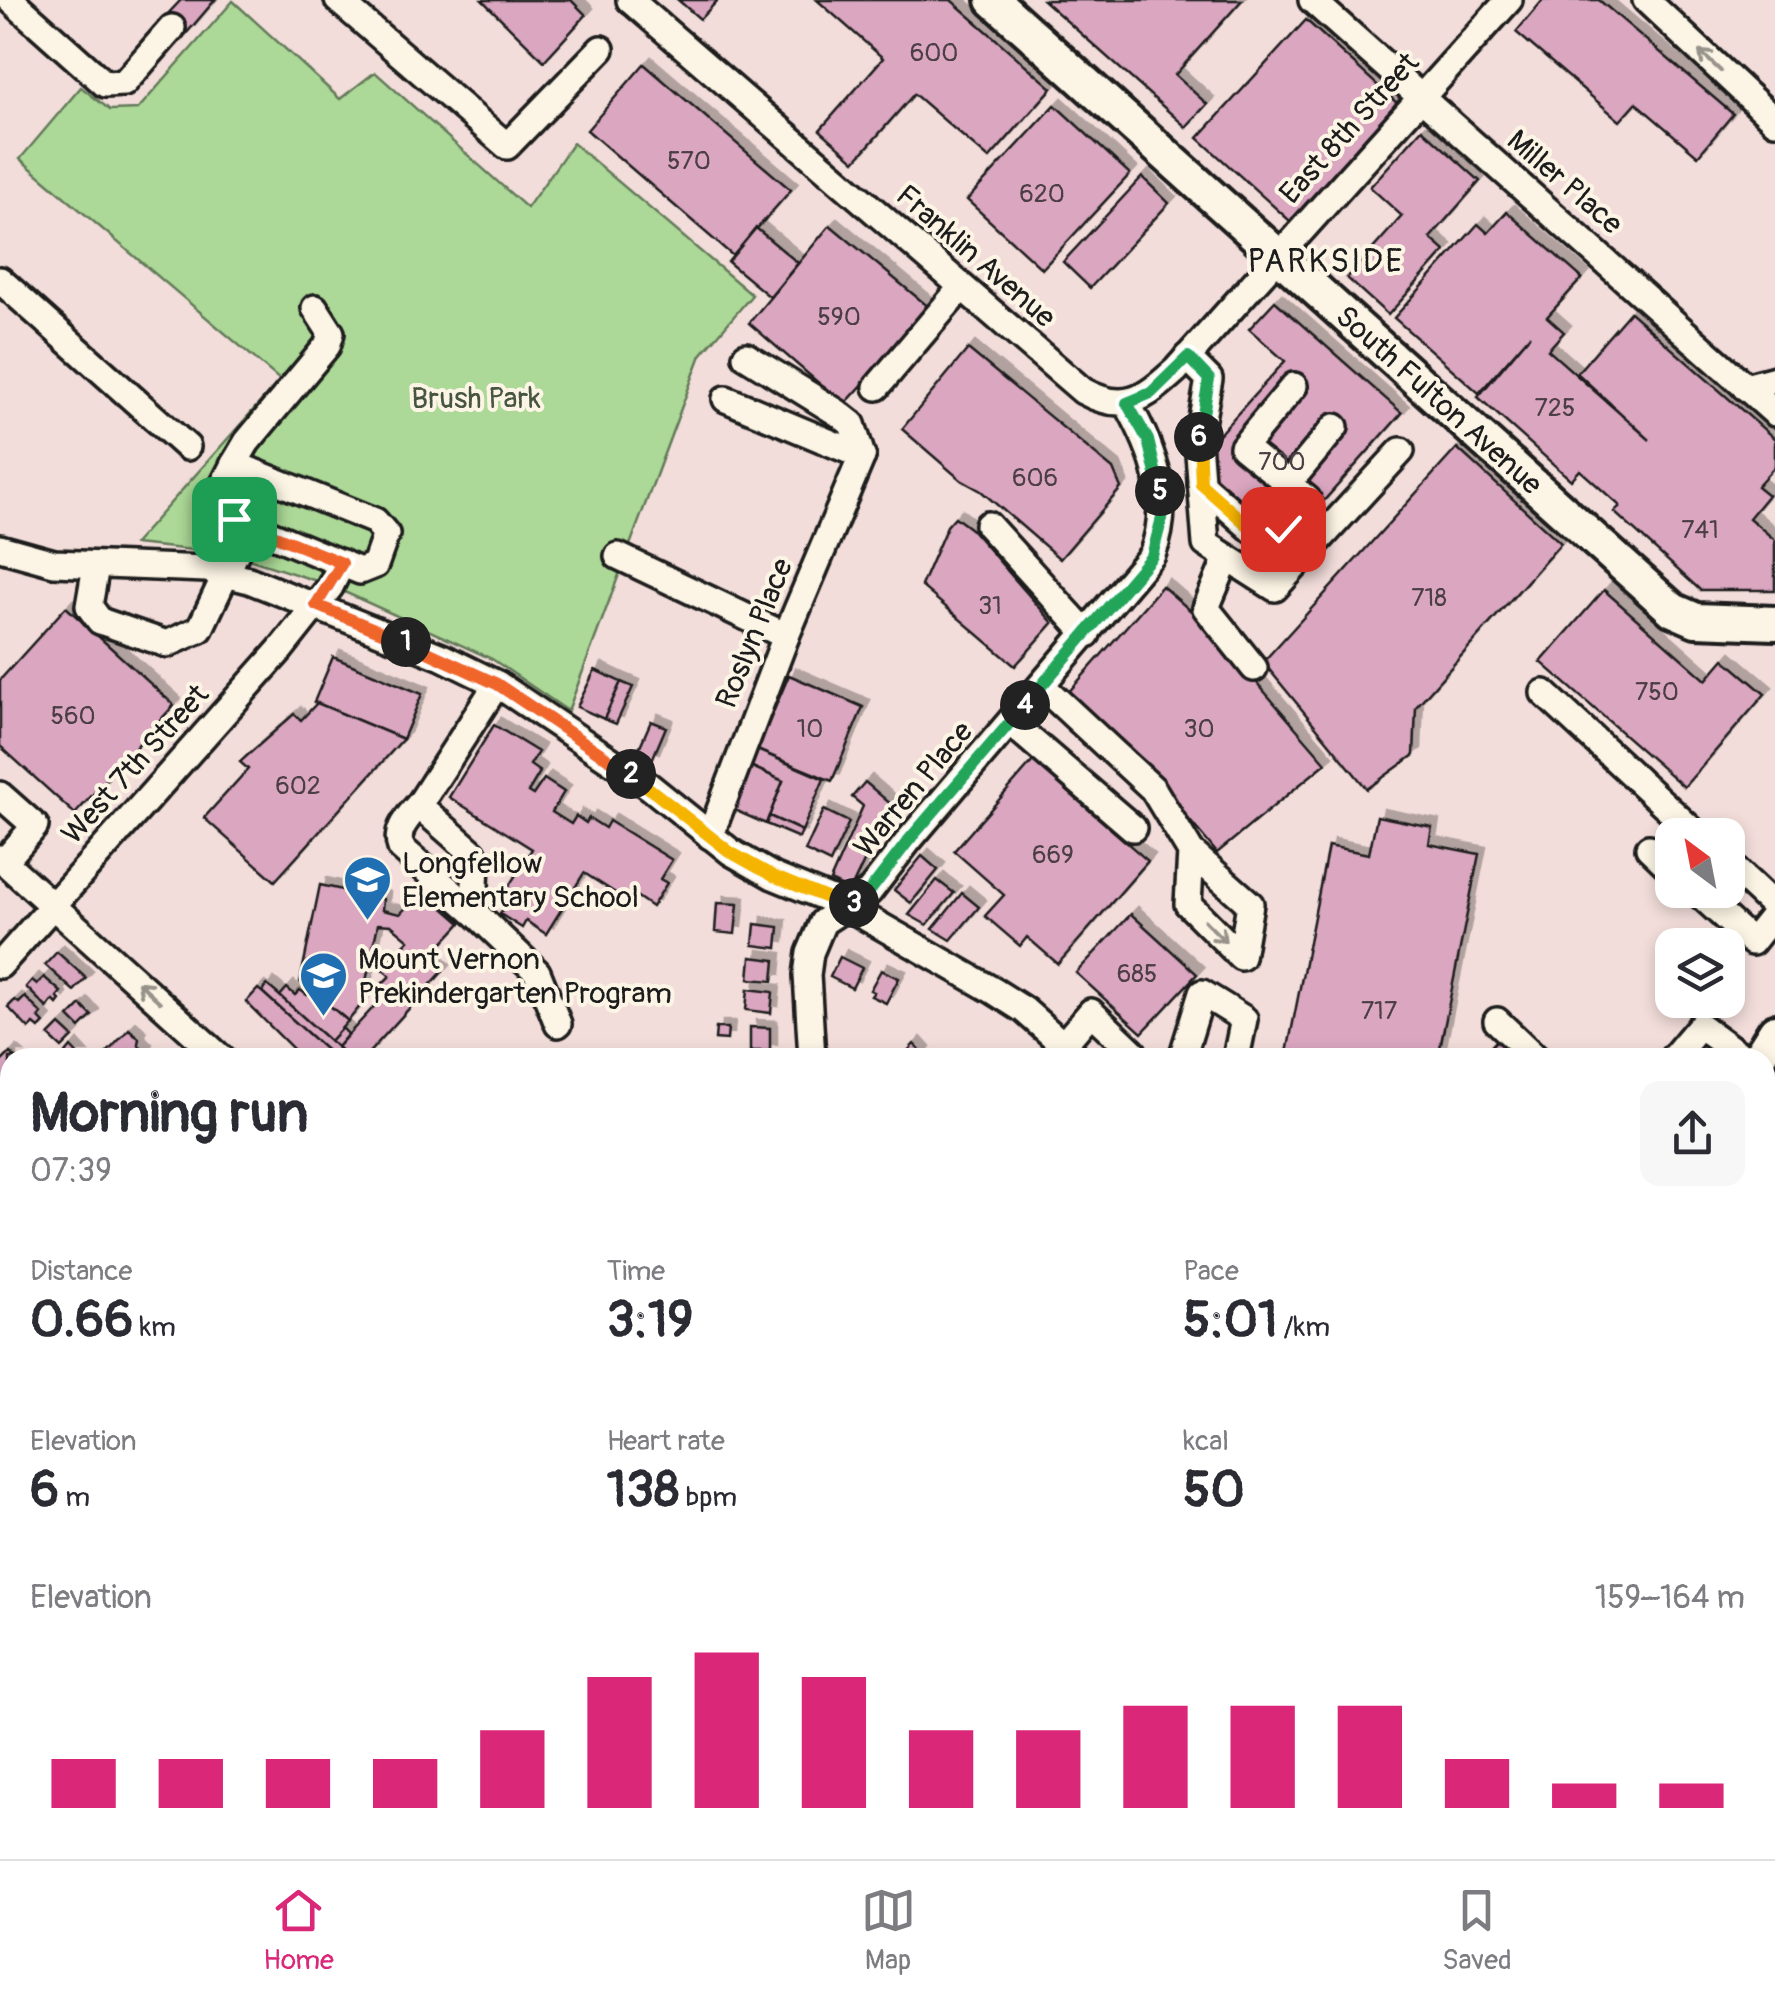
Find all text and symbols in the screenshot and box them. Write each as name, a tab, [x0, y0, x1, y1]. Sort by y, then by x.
house number: 600	[910, 38, 958, 69]
street label: East 8th Street	[1272, 44, 1428, 212]
one-way arrow	[1699, 49, 1723, 73]
street label: Miller Place	[1499, 122, 1630, 243]
house number: 570	[667, 146, 711, 177]
street label: Franklin Avenue	[888, 177, 1063, 336]
house number: 620	[1019, 179, 1065, 210]
district label: PARKSIDE	[1247, 242, 1405, 282]
street label: South Fulton Avenue	[1328, 298, 1550, 503]
house number: 590	[817, 302, 861, 333]
park label: Brush Park	[411, 380, 541, 417]
house number: 725	[1535, 393, 1575, 424]
pin: 6	[1174, 412, 1224, 462]
text: 6	[1191, 419, 1207, 454]
house number: 700	[1258, 447, 1306, 478]
house number: 606	[1012, 463, 1058, 494]
pin: 5	[1135, 466, 1185, 516]
text: 5	[1152, 473, 1168, 508]
pin	[192, 477, 277, 562]
pin	[1241, 487, 1326, 572]
icon: arrive	[207, 492, 262, 547]
icon: check	[1256, 502, 1311, 557]
house number: 741	[1681, 515, 1719, 546]
street label: Roslyn Place	[708, 553, 801, 713]
house number: 718	[1411, 583, 1447, 614]
house number: 31	[978, 591, 1002, 622]
pin: 1	[381, 617, 431, 667]
text: 1	[401, 624, 411, 659]
street label: West 7th Street	[54, 676, 217, 852]
house number: 750	[1635, 677, 1679, 708]
pin: 4	[1000, 680, 1050, 730]
text: 4	[1017, 687, 1033, 722]
house number: 560	[50, 701, 96, 732]
house number: 10	[797, 714, 823, 745]
street label: Warren Place	[846, 714, 981, 865]
house number: 30	[1183, 714, 1215, 745]
pin: 2	[606, 749, 656, 799]
text: 2	[623, 756, 639, 791]
house number: 602	[275, 771, 321, 802]
north arrow	[1655, 818, 1745, 908]
map controls	[1655, 818, 1745, 1018]
house number: 669	[1032, 840, 1074, 871]
place label: Longfellow Elementary School	[402, 845, 639, 916]
school or university icon: Longfellow Elementary School	[341, 854, 393, 922]
pin: 3	[829, 878, 879, 928]
text: 3	[846, 885, 862, 920]
one-way arrow	[1202, 919, 1226, 943]
button: layers	[1655, 928, 1745, 1018]
place label: Mount Vernon Prekindergarten Program	[358, 941, 672, 1012]
school or university icon: Mount Vernon Prekindergarten Program	[297, 950, 349, 1018]
house number: 685	[1117, 959, 1157, 990]
one-way arrow	[137, 981, 162, 1004]
house number: 717	[1361, 996, 1397, 1027]
text: Morning run	[30, 1079, 308, 1148]
button: share	[1640, 1081, 1745, 1186]
text: 07:39	[30, 1151, 112, 1191]
text: Distance	[30, 1254, 132, 1289]
text: Time	[607, 1254, 665, 1289]
text: Pace	[1183, 1254, 1239, 1289]
text: 0.66	[30, 1289, 133, 1352]
text: 3:19	[607, 1289, 693, 1352]
text: 5:01	[1183, 1289, 1277, 1352]
text: km	[133, 1310, 176, 1345]
text: /km	[1277, 1310, 1330, 1345]
text: Elevation	[30, 1424, 137, 1459]
text: Heart rate	[607, 1424, 725, 1459]
text: kcal	[1183, 1424, 1229, 1459]
text: 6	[30, 1459, 59, 1522]
text: 138	[607, 1459, 679, 1522]
text: 50	[1183, 1459, 1245, 1522]
text: m	[59, 1480, 90, 1515]
text: bpm	[679, 1480, 737, 1515]
text: Elevation	[30, 1578, 152, 1618]
text: 159–164 m	[1595, 1578, 1745, 1618]
tab: Home	[263, 1883, 334, 1978]
tab: Map	[861, 1883, 916, 1978]
tab: Saved	[1442, 1883, 1512, 1978]

